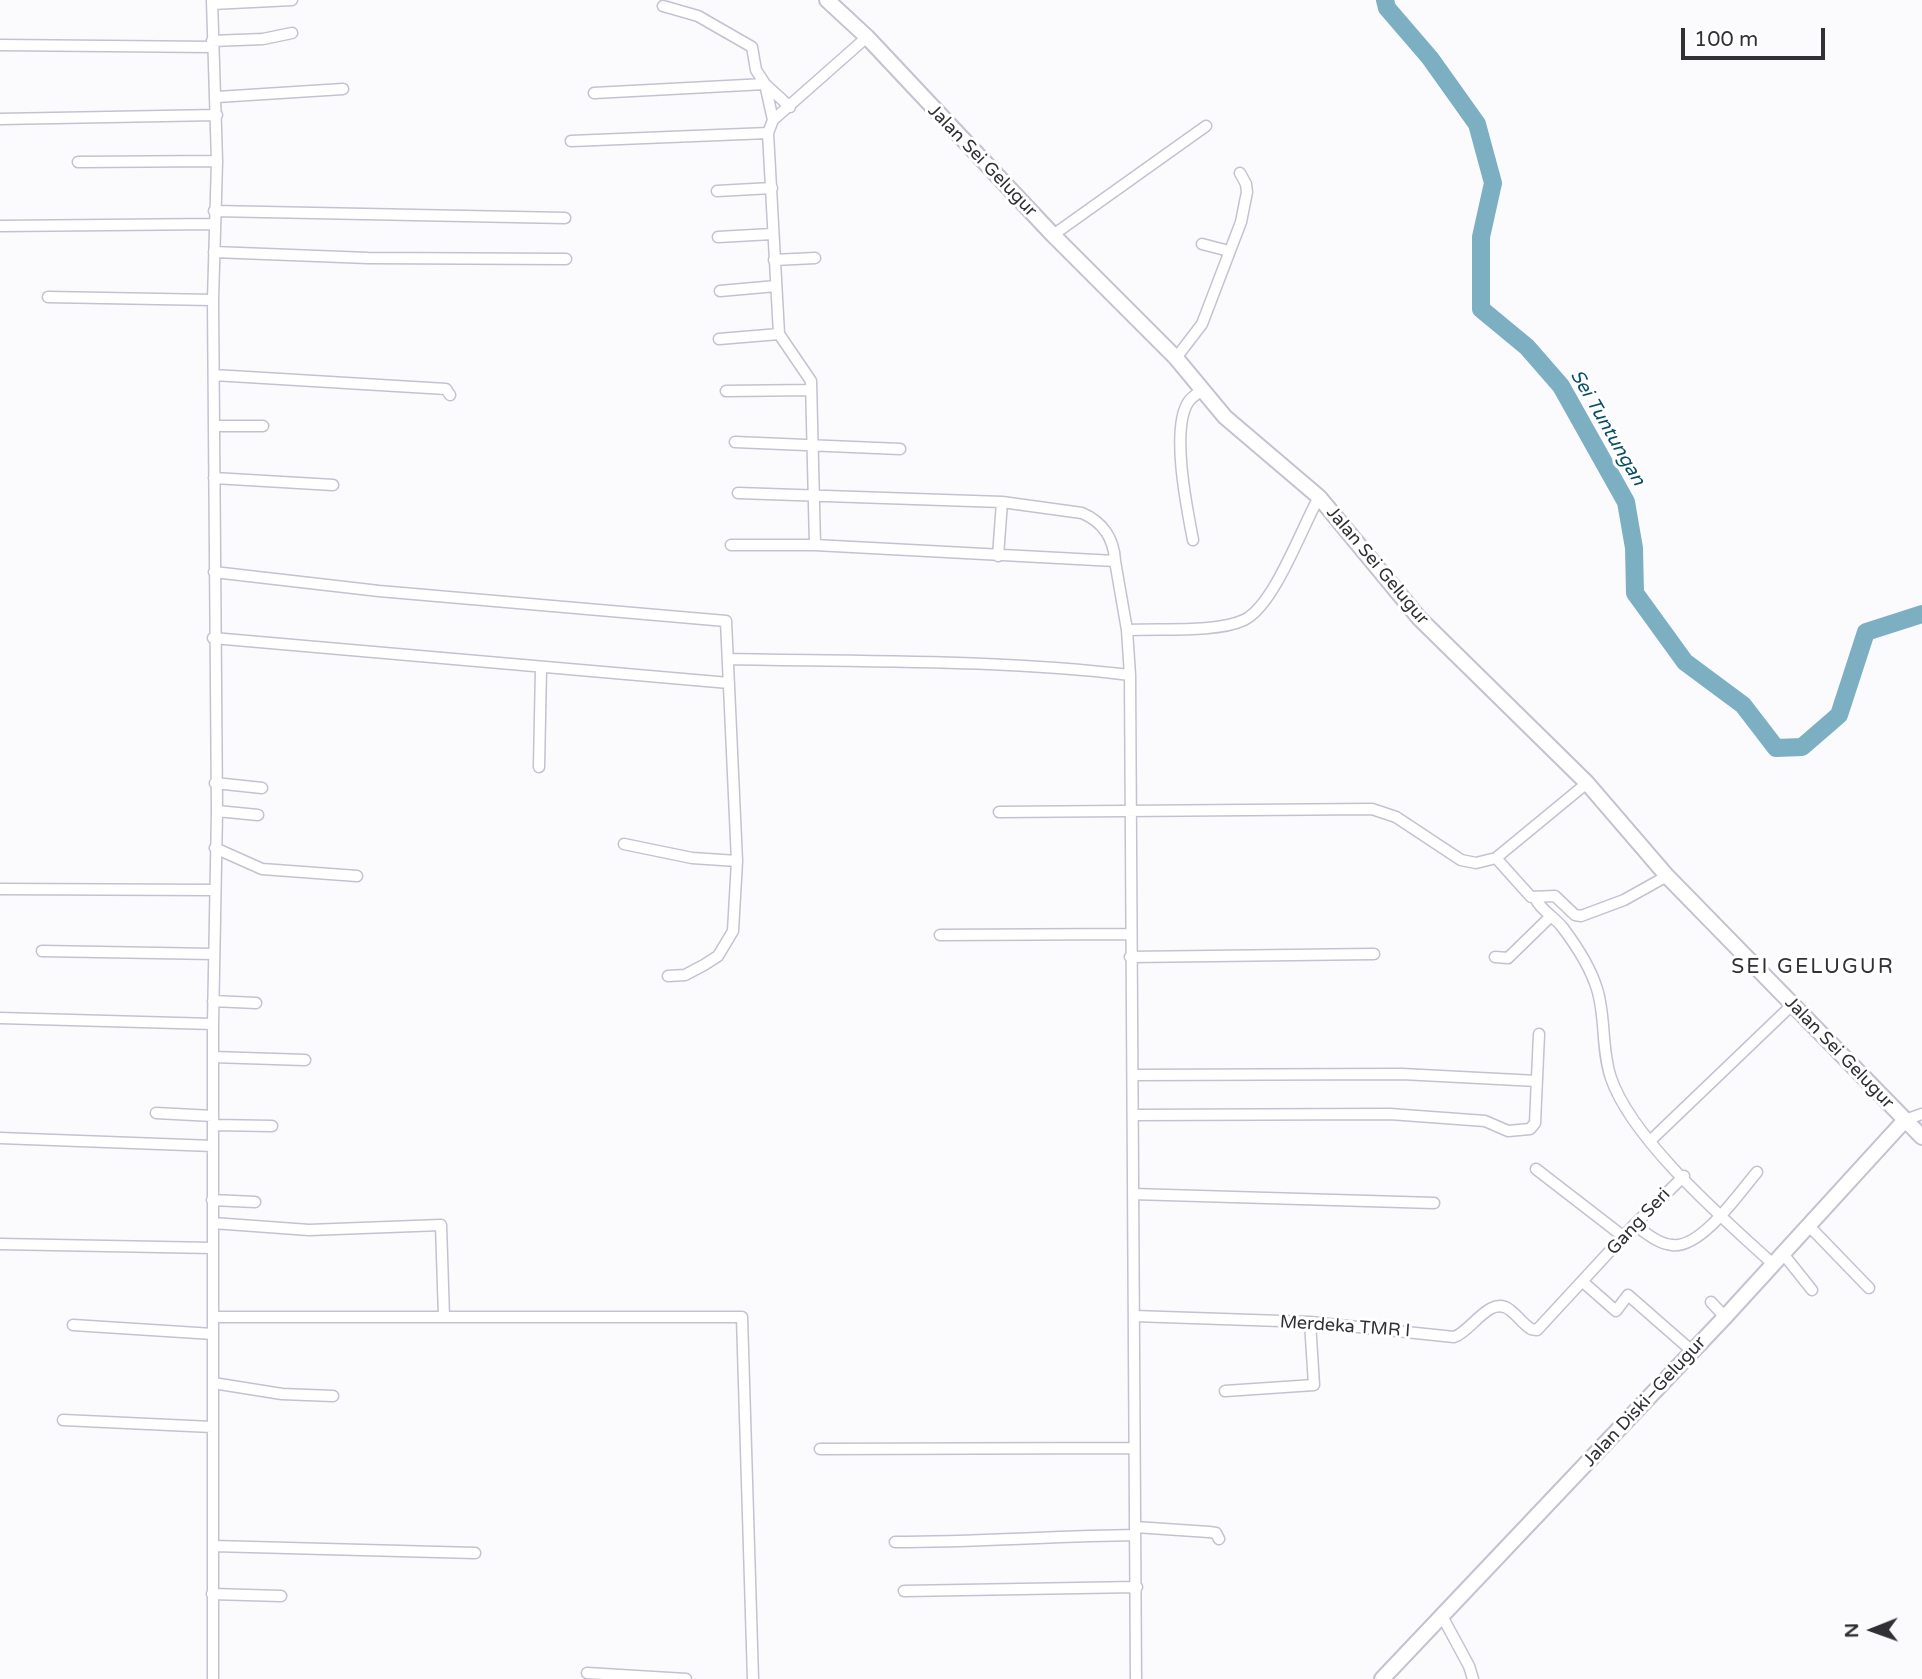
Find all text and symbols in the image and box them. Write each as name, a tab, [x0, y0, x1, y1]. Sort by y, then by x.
scale bar	[1684, 14, 1828, 58]
text: 100 m	[1694, 27, 1758, 52]
street label: Jalan Sei Gelugur	[923, 100, 1041, 222]
water label: Sei Tuntungan	[1565, 366, 1649, 490]
street label: Jalan Sei Gelugur	[1321, 503, 1433, 629]
district label: SEI GELUGUR	[1733, 954, 1893, 980]
street label: Jalan Sei Gelugur	[1780, 992, 1898, 1114]
street label: Gang Seri	[1603, 1184, 1675, 1260]
street label: Merdeka TMR I	[1279, 1312, 1411, 1342]
street label: Jalan Diski–Gelugur	[1579, 1332, 1711, 1472]
north arrow	[1838, 1595, 1908, 1665]
text: N	[1841, 1623, 1863, 1638]

